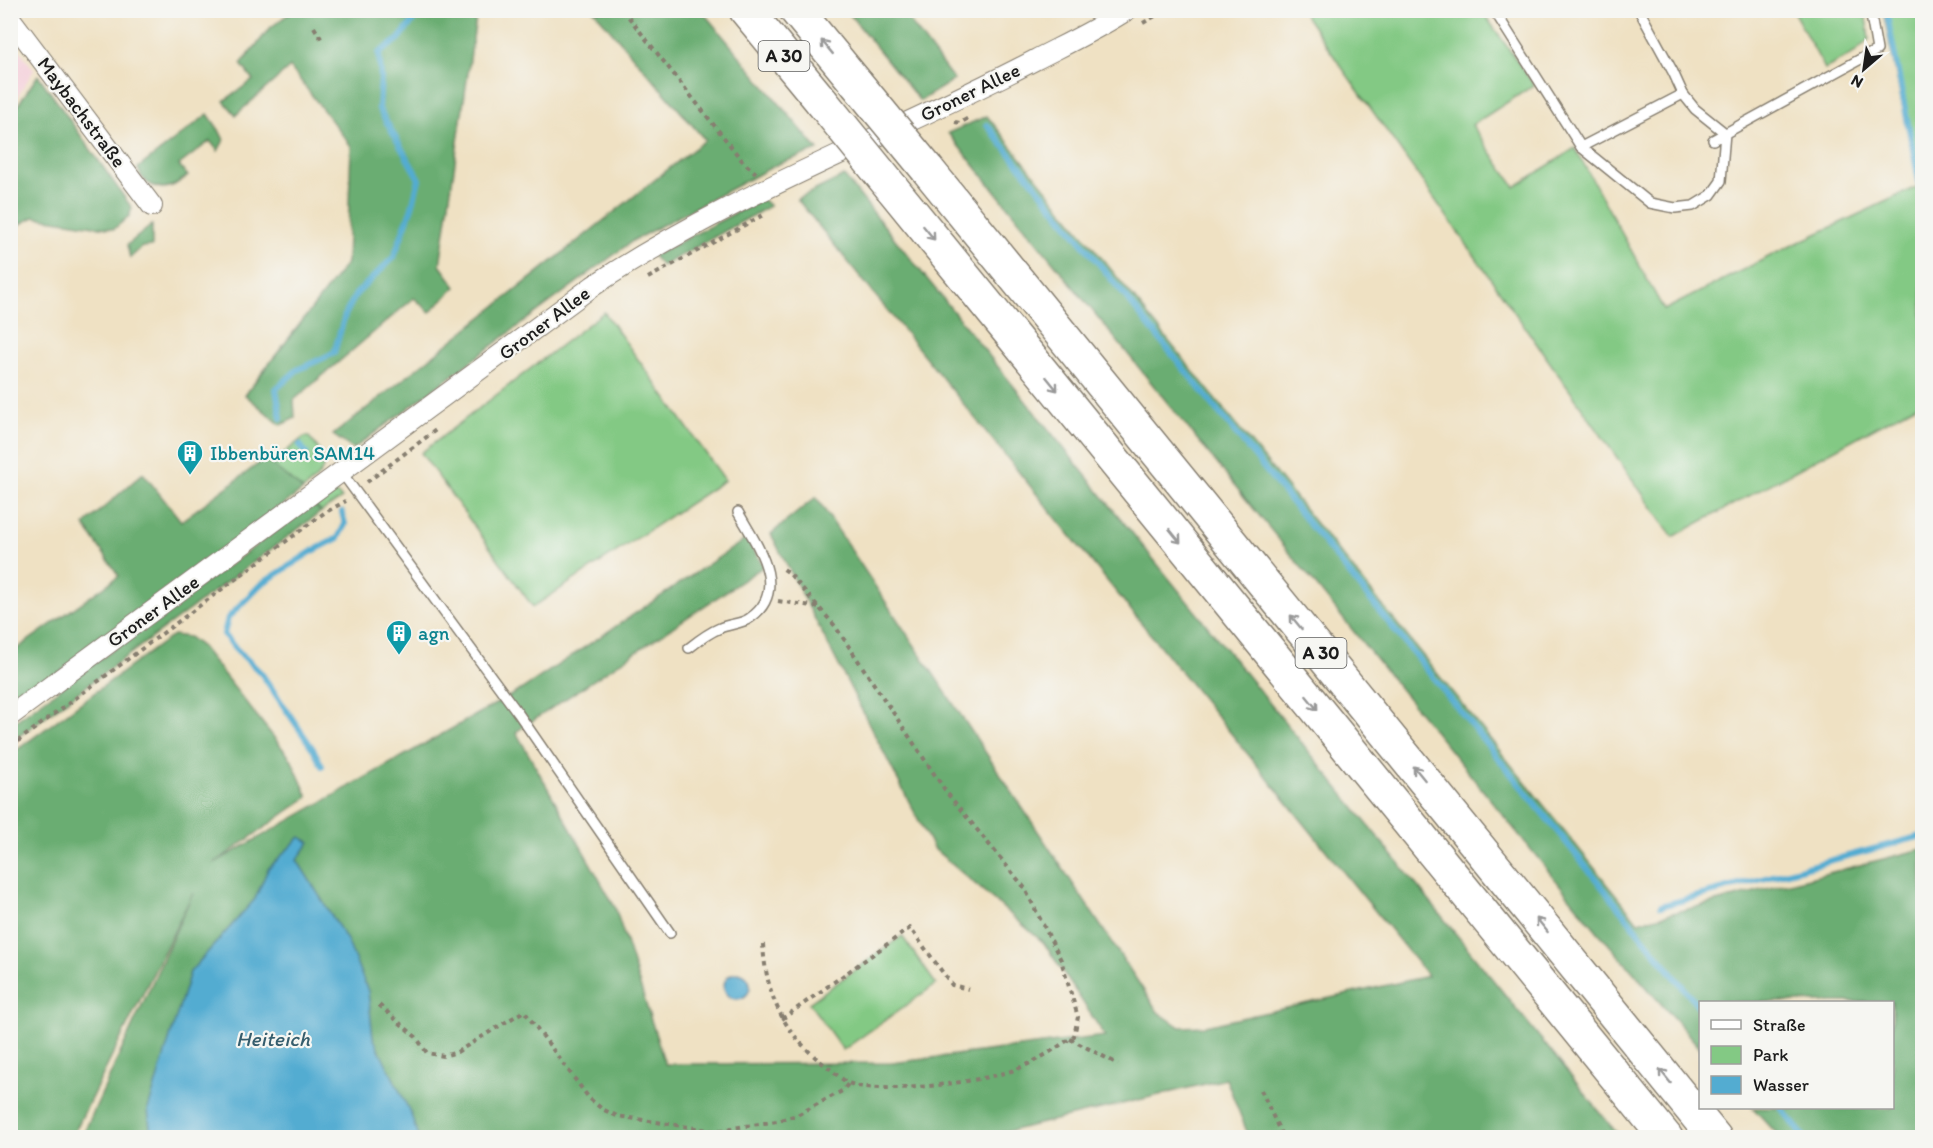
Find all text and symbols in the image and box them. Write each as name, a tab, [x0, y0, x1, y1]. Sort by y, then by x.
north arrow	[1834, 39, 1894, 99]
one-way arrow	[821, 40, 834, 56]
road number: A 30	[758, 41, 810, 71]
street label: Maybachstraße	[33, 52, 131, 172]
street label: Groner Allee	[916, 58, 1024, 126]
text: N	[1848, 71, 1866, 93]
one-way arrow	[922, 225, 935, 241]
street label: Groner Allee	[494, 281, 594, 365]
one-way arrow	[1045, 376, 1058, 392]
building icon: Ibbenbüren SAM14	[175, 438, 205, 476]
place label: Ibbenbüren SAM14	[210, 441, 375, 465]
one-way arrow	[1169, 527, 1182, 543]
street label: Groner Allee	[102, 570, 204, 652]
one-way arrow	[1289, 614, 1302, 630]
building icon: agn	[384, 618, 414, 656]
place label: agn	[418, 621, 450, 645]
road number: A 30	[1296, 638, 1346, 668]
one-way arrow	[1305, 695, 1318, 711]
one-way arrow	[1412, 765, 1425, 781]
one-way arrow	[1535, 917, 1548, 933]
legend	[1699, 1001, 1894, 1109]
text: Straße	[1753, 1014, 1806, 1036]
water label: Heiteich	[236, 1026, 311, 1051]
text: Park	[1753, 1044, 1788, 1066]
one-way arrow	[1658, 1069, 1672, 1084]
text: Wasser	[1753, 1074, 1810, 1096]

